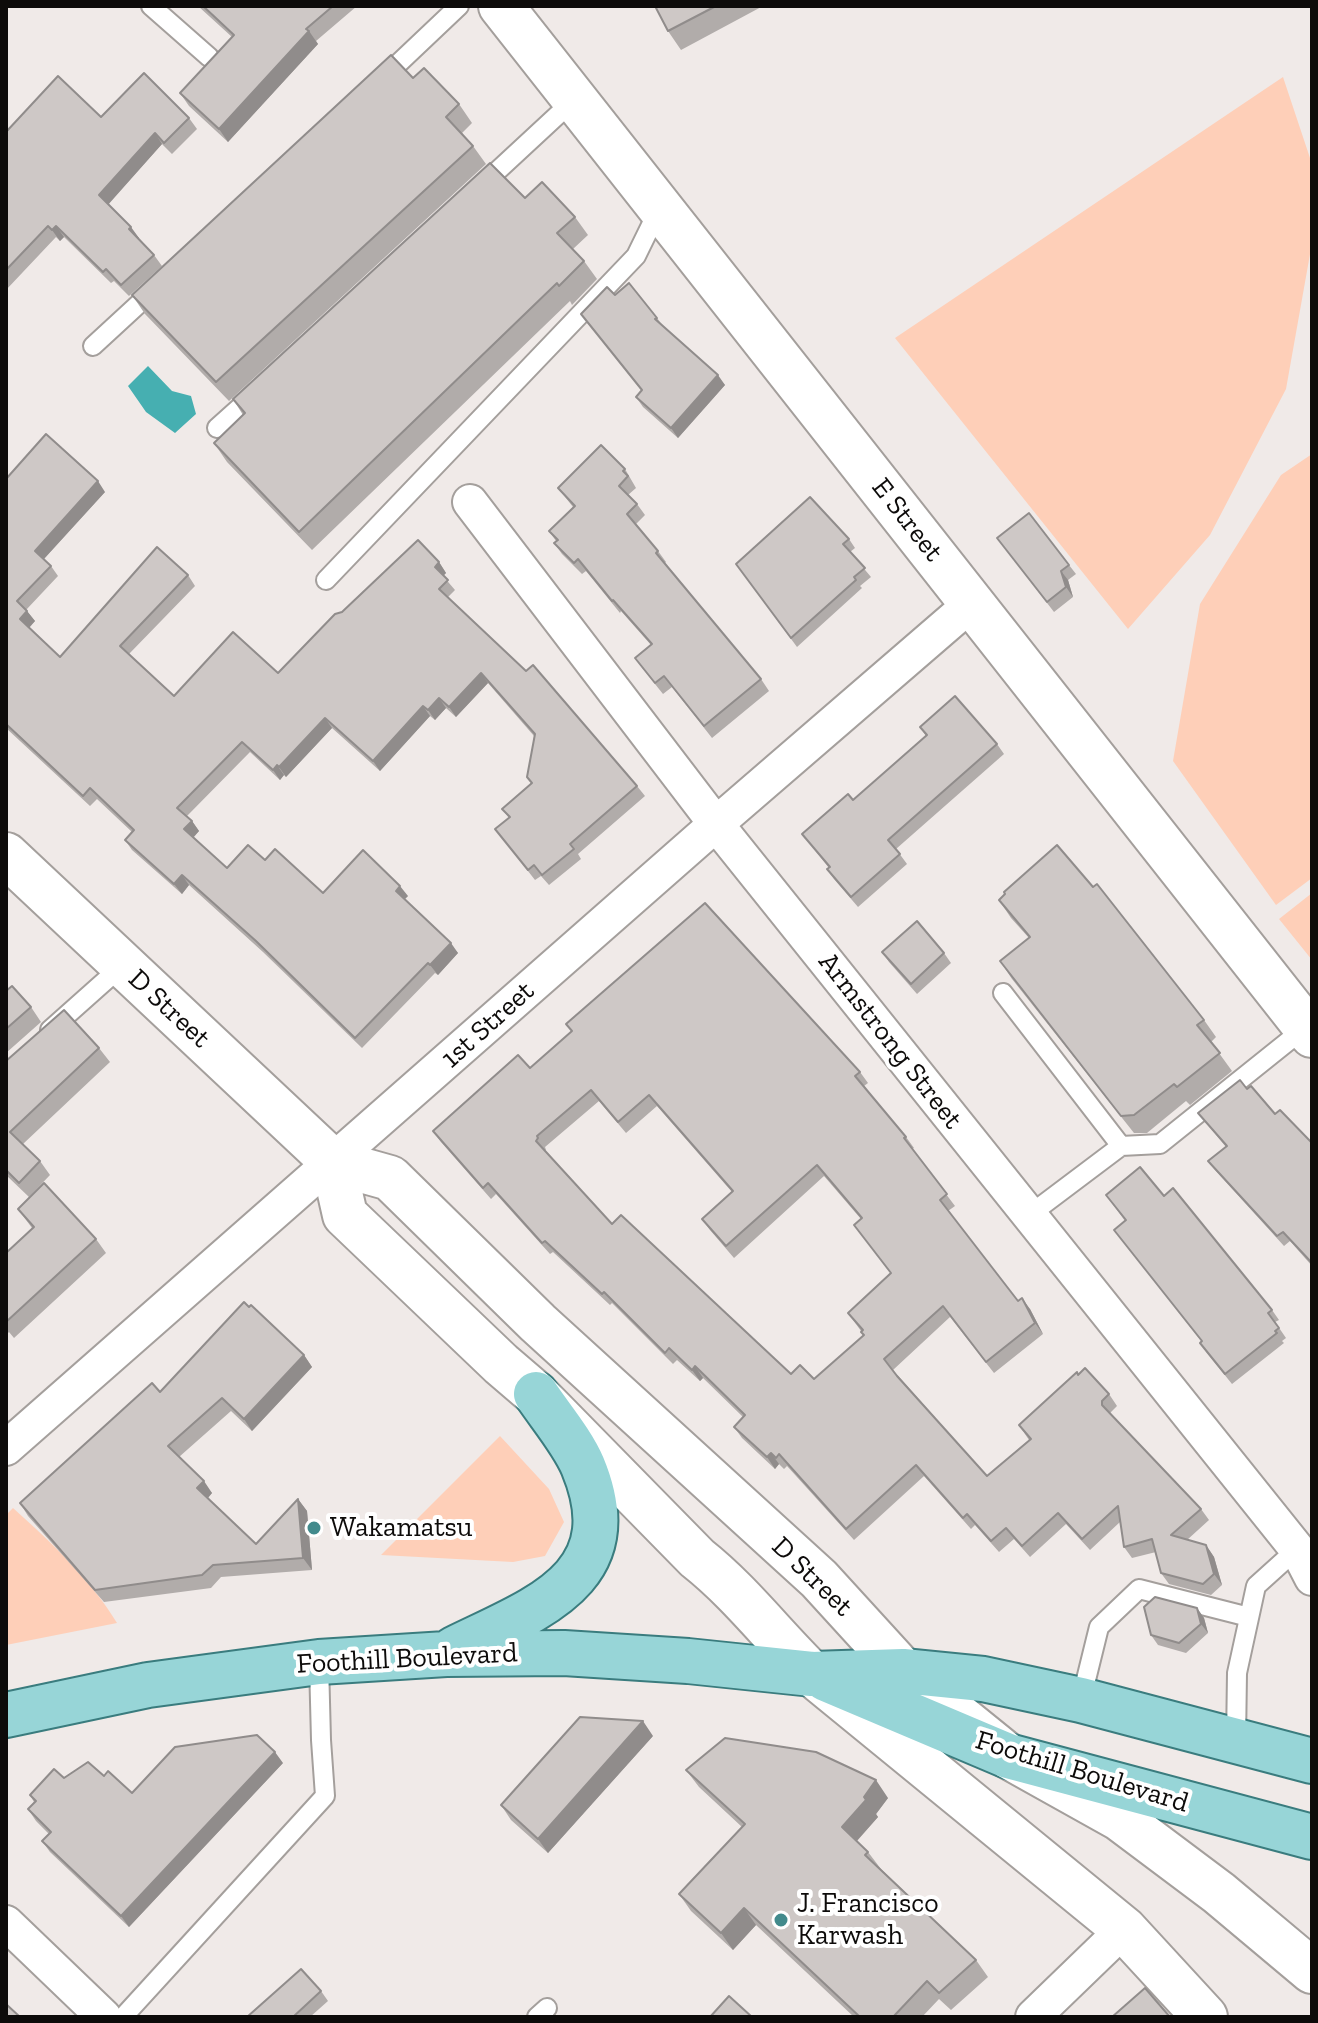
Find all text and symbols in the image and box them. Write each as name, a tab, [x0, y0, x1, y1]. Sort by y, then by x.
street label: E Street	[864, 472, 950, 568]
street label: Armstrong Street	[811, 946, 969, 1136]
street label: D Street	[121, 963, 217, 1055]
street label: 1st Street	[435, 975, 541, 1075]
place label: Wakamatsu	[330, 1511, 473, 1545]
marker: Wakamatsu	[305, 1519, 323, 1537]
street label: D Street	[764, 1530, 860, 1624]
street label: Foothill Boulevard	[296, 1636, 518, 1682]
street label: Foothill Boulevard	[971, 1724, 1193, 1820]
place label: J. Francisco Karwash	[797, 1887, 939, 1953]
marker: J. Francisco Karwash	[772, 1911, 790, 1929]

